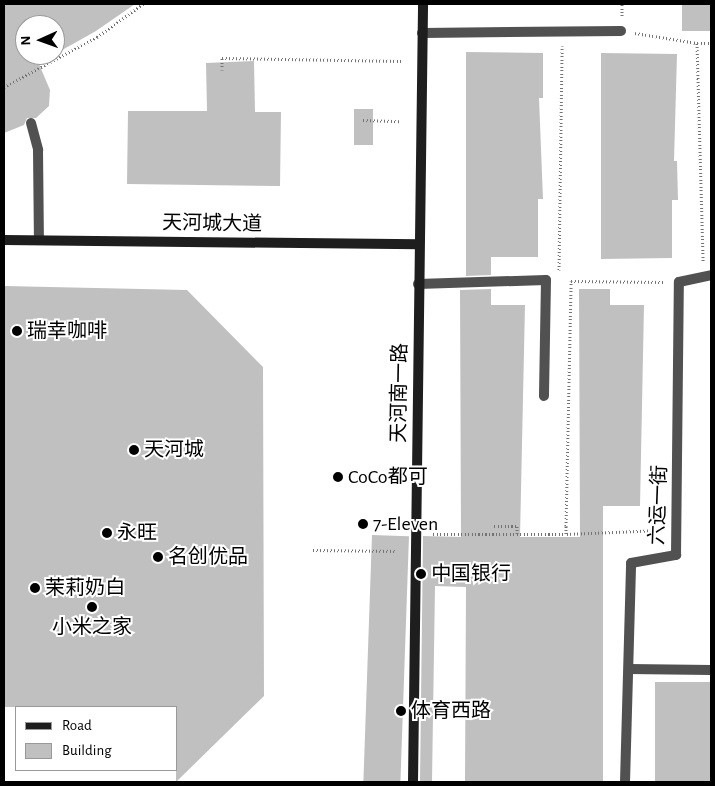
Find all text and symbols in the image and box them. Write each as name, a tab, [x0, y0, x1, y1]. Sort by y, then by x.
north arrow	[15, 15, 65, 65]
text: N	[19, 35, 33, 46]
street label: 天河城大道	[162, 211, 262, 237]
place label: 瑞幸咖啡	[27, 319, 107, 343]
marker: 瑞幸咖啡	[11, 325, 23, 337]
street label: 天河南一路	[387, 343, 413, 443]
place label: 天河城	[144, 438, 204, 462]
marker: 天河城	[128, 444, 140, 456]
place label: CoCo都可	[348, 465, 428, 489]
street label: 六运一街	[646, 465, 672, 545]
marker: CoCo都可	[332, 471, 344, 483]
place label: 7-Eleven	[373, 512, 438, 536]
marker: 7-Eleven	[357, 518, 369, 530]
place label: 永旺	[117, 521, 157, 545]
marker: 永旺	[101, 527, 113, 539]
place label: 名创优品	[168, 545, 248, 569]
marker: 名创优品	[152, 551, 164, 563]
place label: 中国银行	[431, 562, 511, 586]
marker: 中国银行	[415, 568, 427, 580]
place label: 茉莉奶白	[45, 576, 125, 600]
marker: 茉莉奶白	[29, 582, 41, 594]
marker: 小米之家	[86, 601, 98, 613]
place label: 小米之家	[52, 615, 132, 639]
place label: 体育西路	[411, 699, 491, 723]
marker: 体育西路	[395, 705, 407, 717]
legend	[15, 706, 178, 771]
text: Road	[62, 718, 92, 733]
text: Building	[62, 743, 112, 758]

